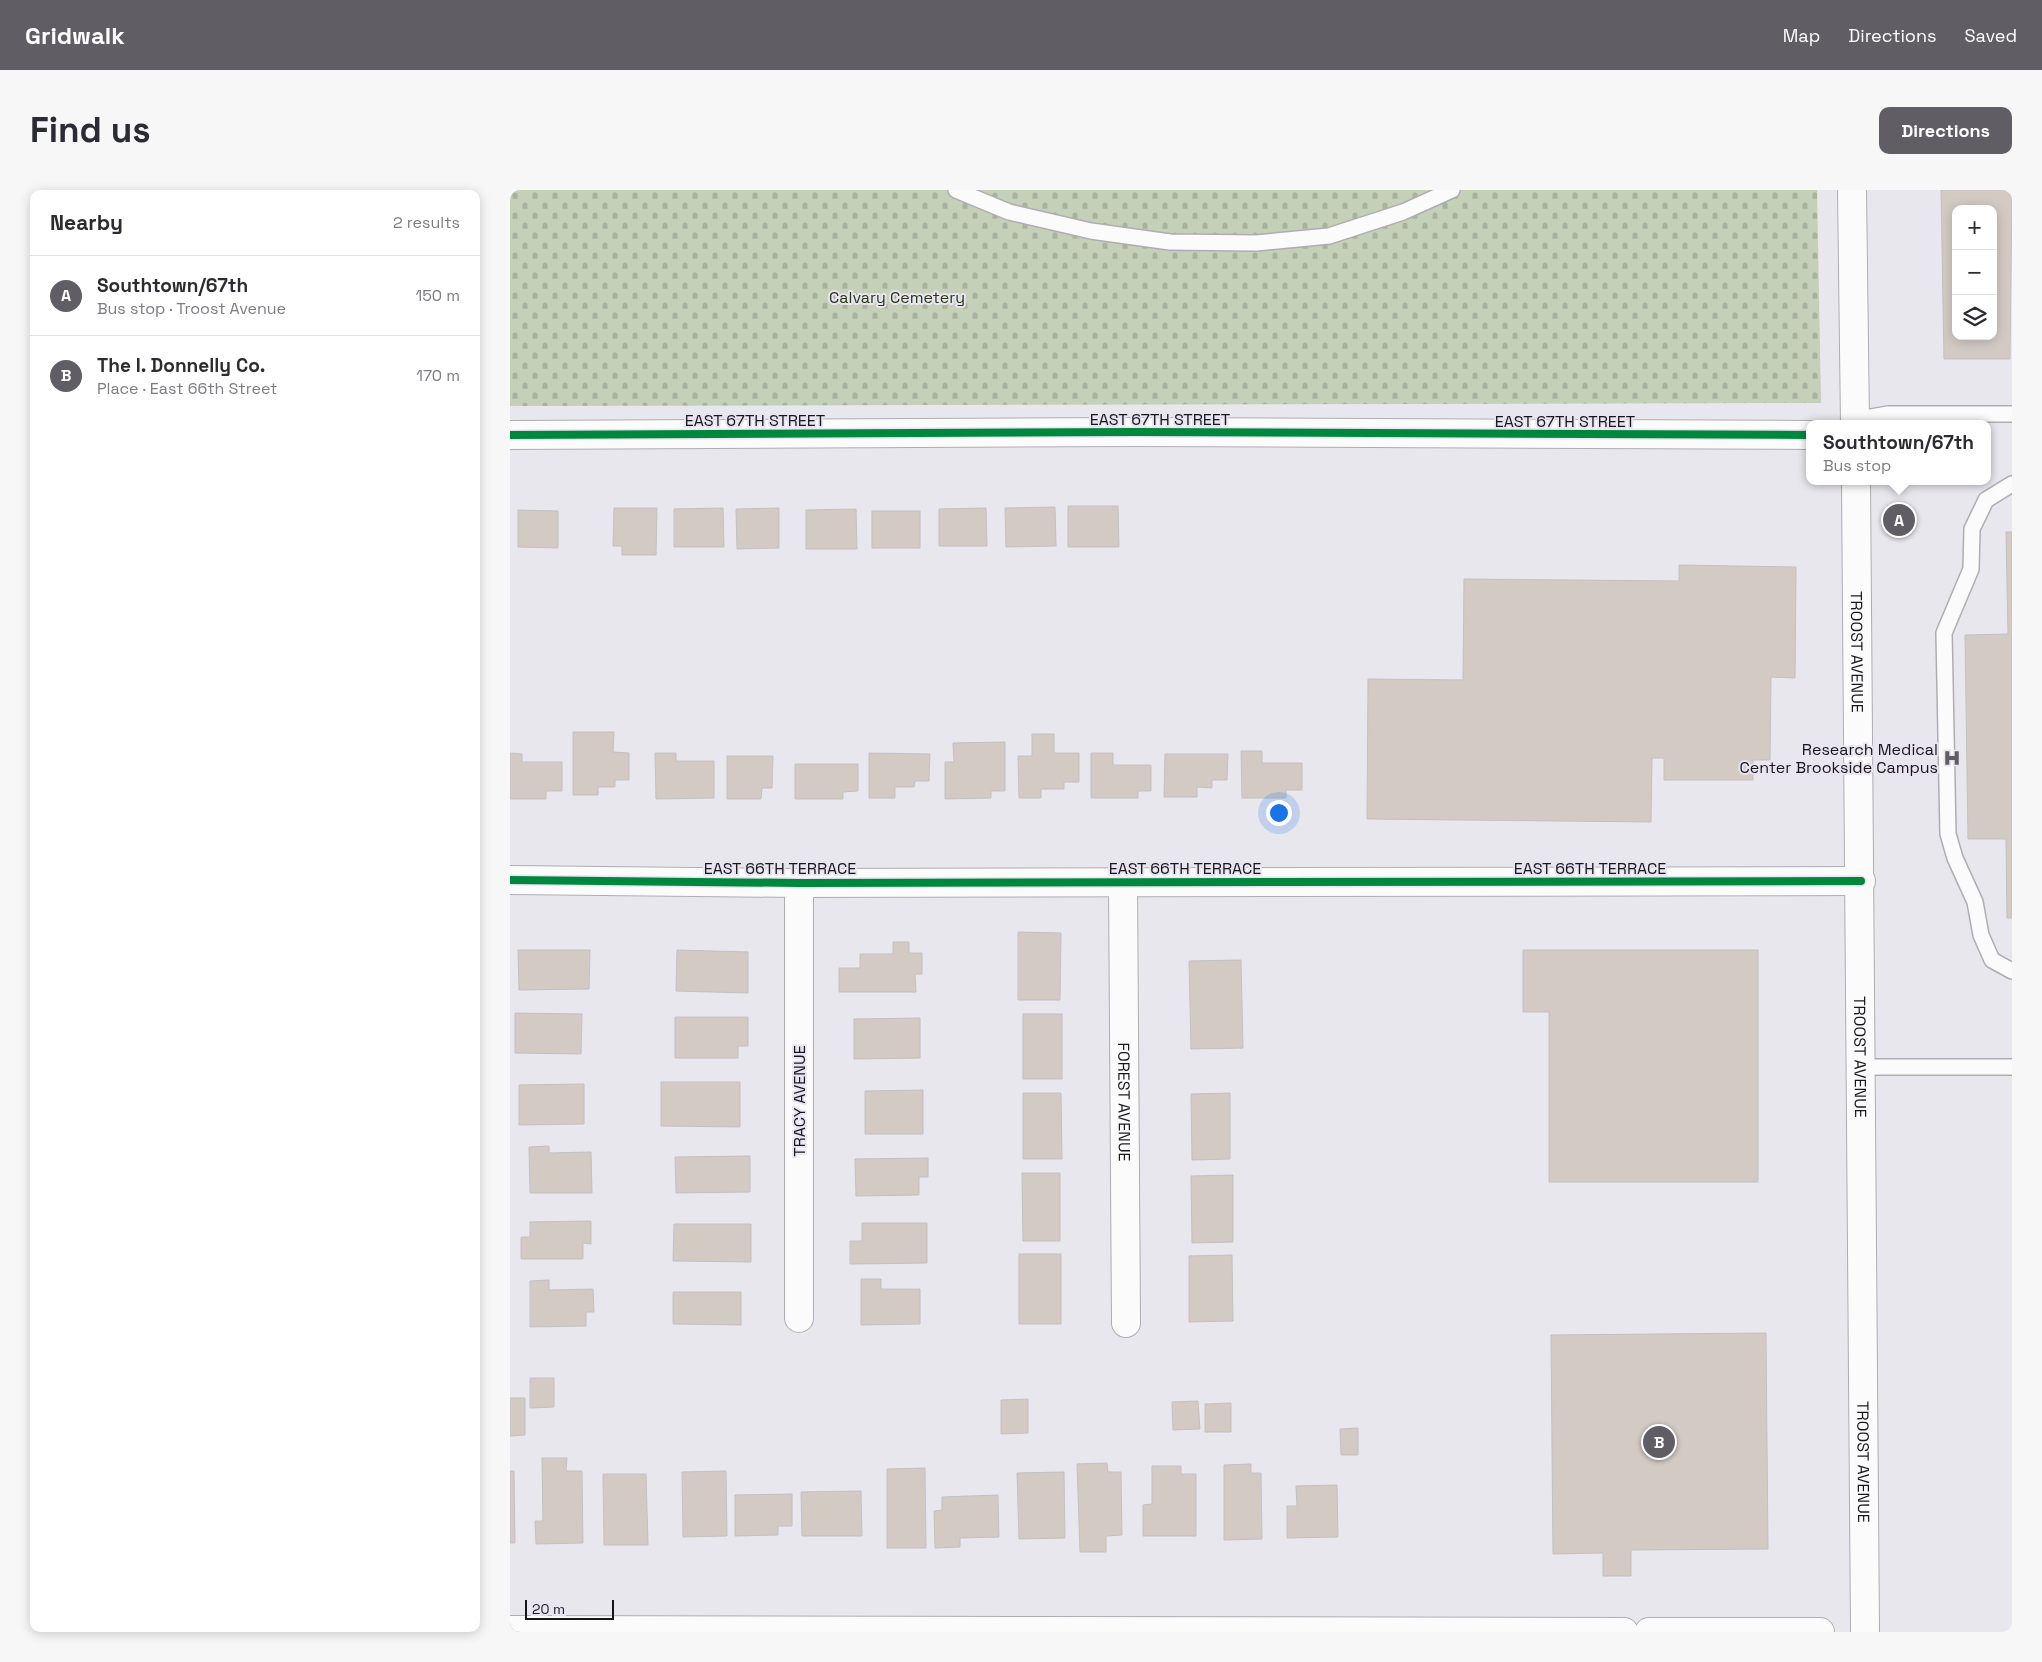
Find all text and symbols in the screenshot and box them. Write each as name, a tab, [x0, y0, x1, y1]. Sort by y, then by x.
text: Gridwalk	[25, 20, 125, 51]
text: Map	[1783, 24, 1820, 47]
text: Directions	[1848, 24, 1937, 47]
text: Saved	[1965, 24, 2017, 47]
button: Directions	[1879, 107, 2012, 154]
text: Find us	[30, 108, 151, 152]
map controls	[1952, 205, 1997, 340]
button: +	[1952, 205, 1997, 250]
text: Nearby	[50, 209, 123, 236]
text: 2 results	[393, 212, 460, 233]
button: −	[1952, 250, 1997, 295]
text: Southtown/67th	[97, 273, 248, 298]
text: A	[61, 285, 71, 306]
text: 150 m	[416, 285, 460, 306]
park label: Calvary Cemetery	[829, 287, 965, 308]
button: layers	[1952, 295, 1997, 340]
text: Bus stop · Troost Avenue	[97, 298, 286, 319]
text: The I. Donnelly Co.	[97, 353, 265, 378]
text: B	[61, 365, 71, 386]
text: 170 m	[416, 365, 460, 386]
text: Place · East 66th Street	[97, 378, 277, 399]
street label: EAST 67TH STREET	[1090, 409, 1230, 430]
street label: EAST 67TH STREET	[685, 410, 825, 431]
street label: EAST 67TH STREET	[1495, 411, 1635, 432]
popup	[1806, 420, 1991, 485]
text: Southtown/67th	[1823, 430, 1974, 455]
text: Bus stop	[1823, 455, 1891, 476]
pin: A	[1883, 501, 1915, 539]
street label: TROOST AVENUE	[1846, 591, 1868, 713]
place label: Research Medical Center Brookside Campus	[1739, 739, 1938, 778]
hospital icon: Research Medical Center Brookside Campus	[1942, 748, 1962, 768]
your location	[1266, 800, 1292, 826]
street label: EAST 66TH TERRACE	[704, 858, 856, 879]
street label: EAST 66TH TERRACE	[1109, 858, 1261, 879]
street label: EAST 66TH TERRACE	[1514, 858, 1666, 879]
street label: TROOST AVENUE	[1850, 996, 1871, 1118]
street label: FOREST AVENUE	[1114, 1042, 1135, 1162]
street label: TRACY AVENUE	[789, 1045, 810, 1157]
street label: TROOST AVENUE	[1853, 1401, 1875, 1523]
pin: B	[1643, 1423, 1675, 1461]
scale bar	[525, 1597, 614, 1620]
text: 20 m	[532, 1600, 565, 1618]

